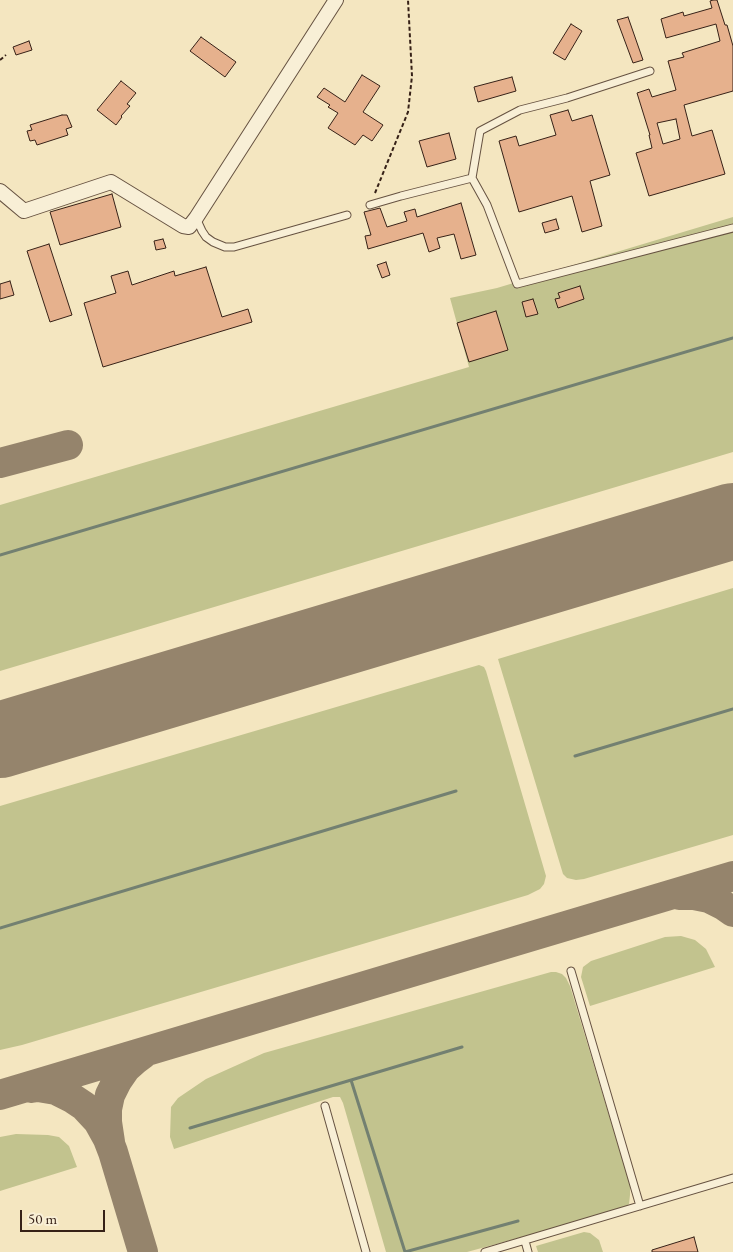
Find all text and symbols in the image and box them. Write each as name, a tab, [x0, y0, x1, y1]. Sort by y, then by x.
scale bar	[22, 1200, 108, 1232]
text: 50 m	[28, 1209, 57, 1228]

